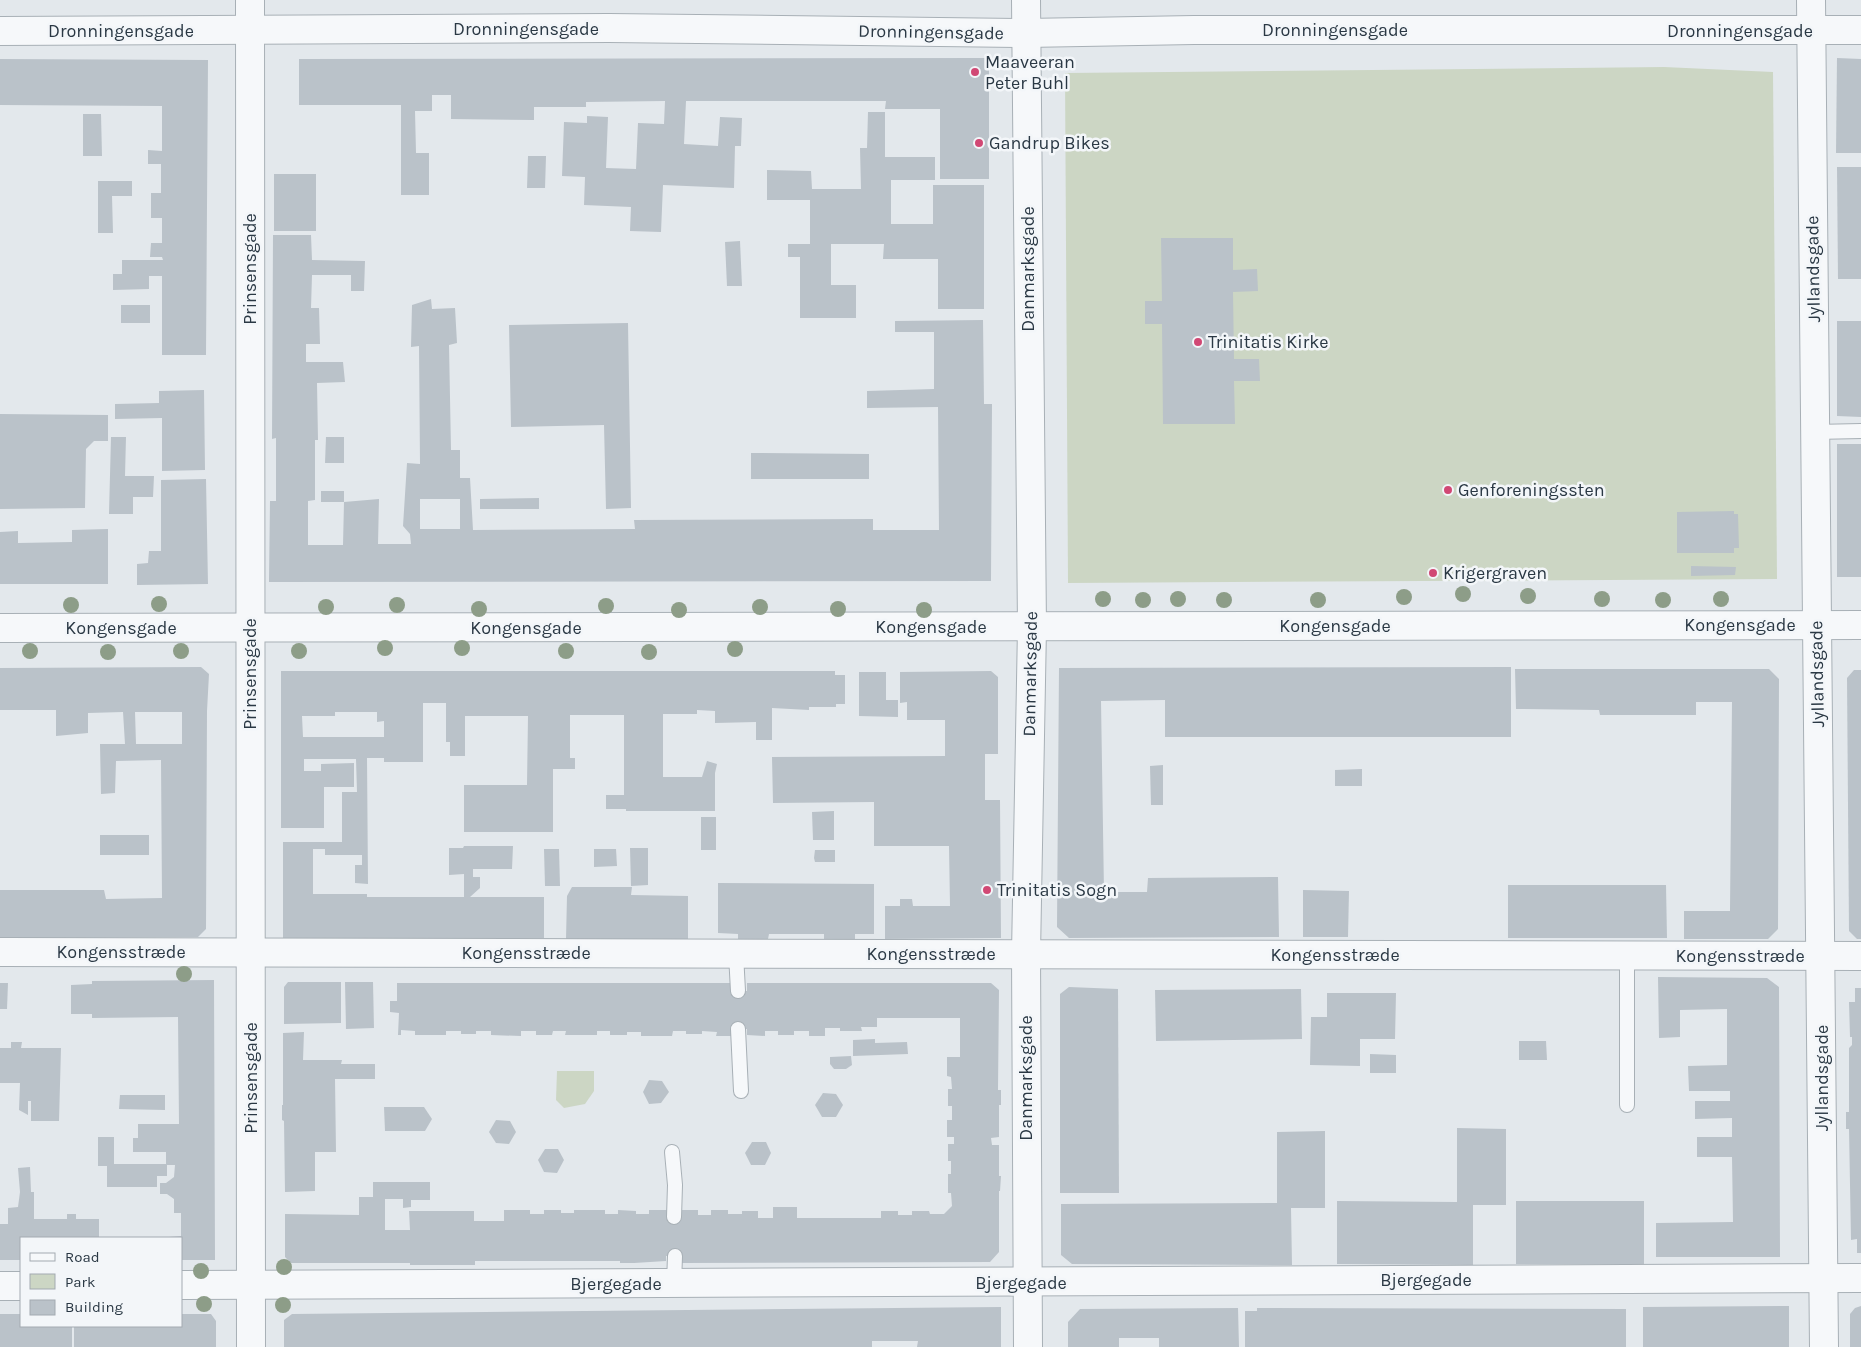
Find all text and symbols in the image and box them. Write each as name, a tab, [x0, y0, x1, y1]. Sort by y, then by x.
street label: Dronningensgade	[453, 18, 599, 40]
street label: Dronningensgade	[1262, 19, 1408, 41]
street label: Dronningensgade	[48, 20, 194, 42]
street label: Dronningensgade	[858, 20, 1004, 44]
street label: Dronningensgade	[1667, 20, 1813, 42]
place label: Maaveeran Peter Buhl	[985, 51, 1075, 94]
marker: Maaveeran Peter Buhl	[969, 66, 981, 78]
place label: Gandrup Bikes	[989, 132, 1110, 154]
marker: Gandrup Bikes	[973, 137, 985, 149]
street label: Danmarksgade	[1017, 206, 1039, 332]
street label: Prinsensgade	[239, 213, 261, 325]
street label: Jyllandsgade	[1801, 216, 1825, 322]
place label: Trinitatis Kirke	[1208, 331, 1329, 353]
marker: Trinitatis Kirke	[1192, 336, 1204, 348]
place label: Genforeningssten	[1458, 479, 1605, 501]
marker: Genforeningssten	[1442, 484, 1454, 496]
place label: Krigergraven	[1443, 562, 1547, 584]
marker: Krigergraven	[1427, 567, 1439, 579]
street label: Danmarksgade	[1018, 611, 1042, 737]
street label: Kongensgade	[1684, 614, 1796, 636]
street label: Kongensgade	[1279, 615, 1391, 637]
street label: Kongensgade	[875, 616, 987, 638]
street label: Kongensgade	[65, 617, 177, 639]
street label: Kongensgade	[470, 617, 582, 639]
street label: Prinsensgade	[239, 618, 261, 730]
street label: Jyllandsgade	[1805, 621, 1829, 727]
place label: Trinitatis Sogn	[997, 879, 1117, 901]
marker: Trinitatis Sogn	[981, 884, 993, 896]
street label: Kongensstræde	[56, 941, 186, 963]
street label: Kongensstræde	[461, 942, 591, 964]
street label: Kongensstræde	[866, 943, 996, 965]
street label: Kongensstræde	[1270, 944, 1400, 966]
street label: Kongensstræde	[1675, 945, 1805, 967]
street label: Danmarksgade	[1015, 1015, 1037, 1141]
street label: Prinsensgade	[240, 1022, 262, 1134]
street label: Jyllandsgade	[1811, 1025, 1833, 1131]
legend	[20, 1237, 182, 1327]
text: Road	[65, 1248, 100, 1266]
street label: Bjergegade	[1380, 1269, 1472, 1291]
street label: Bjergegade	[975, 1272, 1067, 1294]
text: Park	[65, 1273, 95, 1291]
street label: Bjergegade	[570, 1273, 662, 1295]
text: Building	[65, 1298, 123, 1316]

